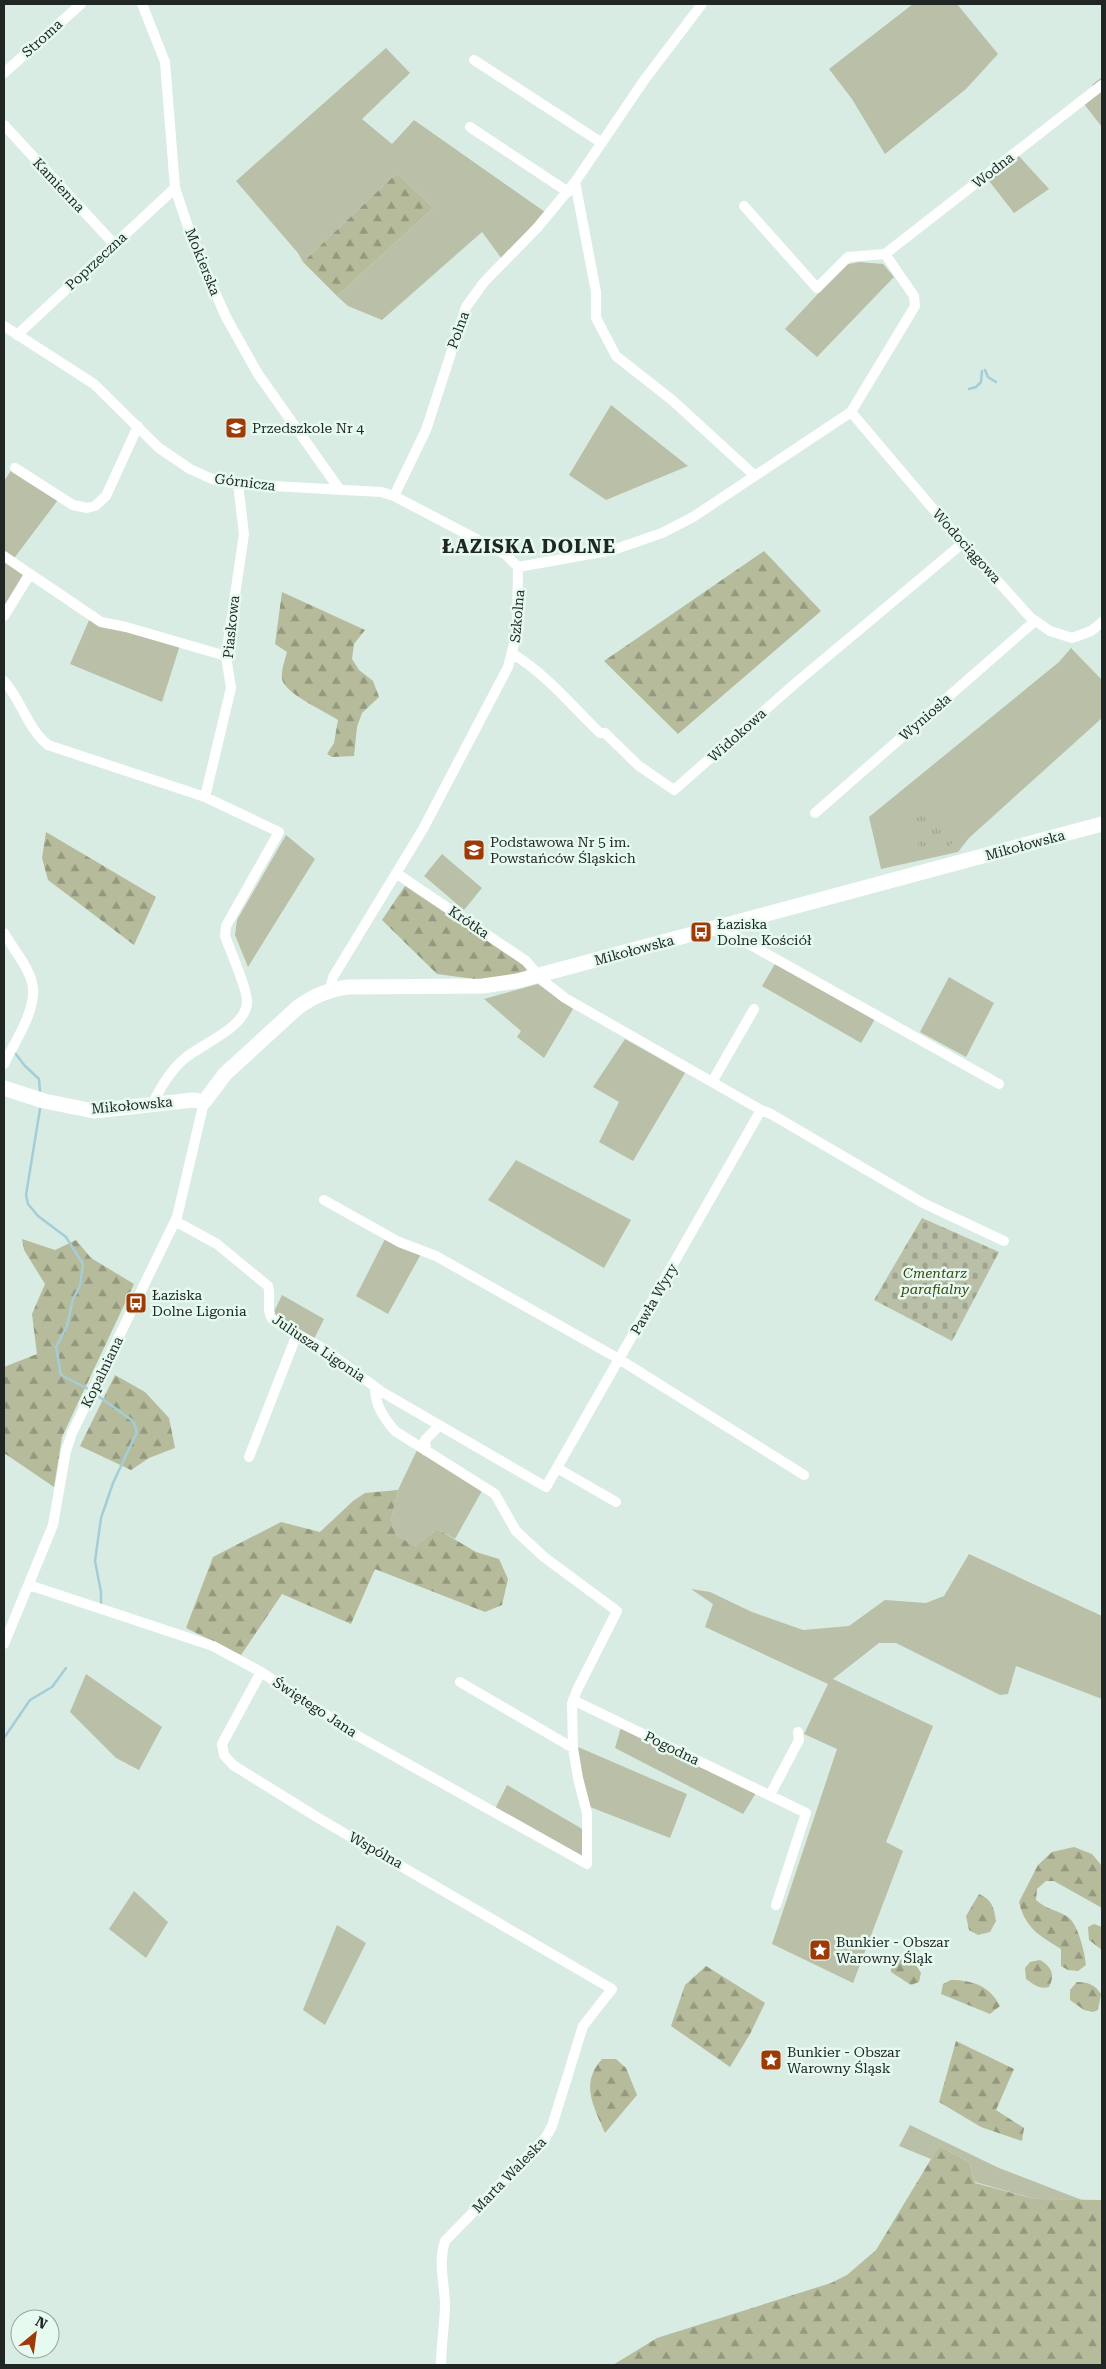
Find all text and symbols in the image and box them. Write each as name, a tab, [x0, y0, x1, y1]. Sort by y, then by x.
street label: Stroma	[19, 16, 66, 60]
street label: Wodna	[969, 149, 1017, 191]
street label: Kamienna	[30, 155, 88, 216]
street label: Mokierska	[182, 226, 224, 298]
street label: Poprzeczna	[62, 228, 130, 293]
street label: Polna	[444, 309, 472, 351]
school or university icon: Przedszkole Nr 4	[224, 416, 248, 440]
place label: Przedszkole Nr 4	[252, 420, 364, 436]
street label: Górnicza	[214, 470, 277, 494]
street label: Wodociągowa	[929, 506, 1005, 587]
district label: ŁAZISKA DOLNE	[442, 535, 616, 558]
street label: Szkolna	[507, 588, 527, 643]
street label: Piaskowa	[220, 594, 242, 659]
street label: Wyniosła	[896, 690, 954, 744]
street label: Widokowa	[705, 705, 769, 765]
street label: Mikołowska	[983, 827, 1067, 863]
place label: Podstawowa Nr 5 im. Powstańców Śląskich	[490, 834, 636, 866]
school or university icon: Podstawowa Nr 5 im. Powstańców Śląskich	[462, 838, 486, 862]
street label: Krótka	[446, 903, 493, 942]
place label: Łaziska Dolne Kościół	[717, 916, 812, 948]
bus stop icon: Łaziska Dolne Kościół	[689, 920, 713, 944]
street label: Mikołowska	[592, 932, 676, 968]
street label: Mikołowska	[91, 1093, 174, 1117]
street label: Pawła Wyry	[627, 1260, 681, 1337]
park label: Cmentarz parafialny	[900, 1265, 970, 1297]
place label: Łaziska Dolne Ligonia	[152, 1287, 247, 1319]
bus stop icon: Łaziska Dolne Ligonia	[124, 1291, 148, 1315]
street label: Juliusza Ligonia	[270, 1311, 369, 1385]
street label: Kopalniana	[78, 1333, 126, 1410]
street label: Świętego Jana	[270, 1674, 360, 1740]
street label: Pogodna	[642, 1728, 702, 1768]
street label: Wspólna	[346, 1829, 406, 1872]
place label: Bunkier - Obszar Warowny Śląk	[836, 1934, 950, 1966]
place icon: Bunkier - Obszar Warowny Śląk	[808, 1938, 832, 1962]
place label: Bunkier - Obszar Warowny Śląsk	[787, 2044, 901, 2076]
place icon: Bunkier - Obszar Warowny Śląsk	[759, 2048, 783, 2072]
street label: Marta Waleska	[469, 2134, 549, 2216]
north arrow	[10, 2309, 60, 2359]
text: N	[33, 2313, 50, 2332]

